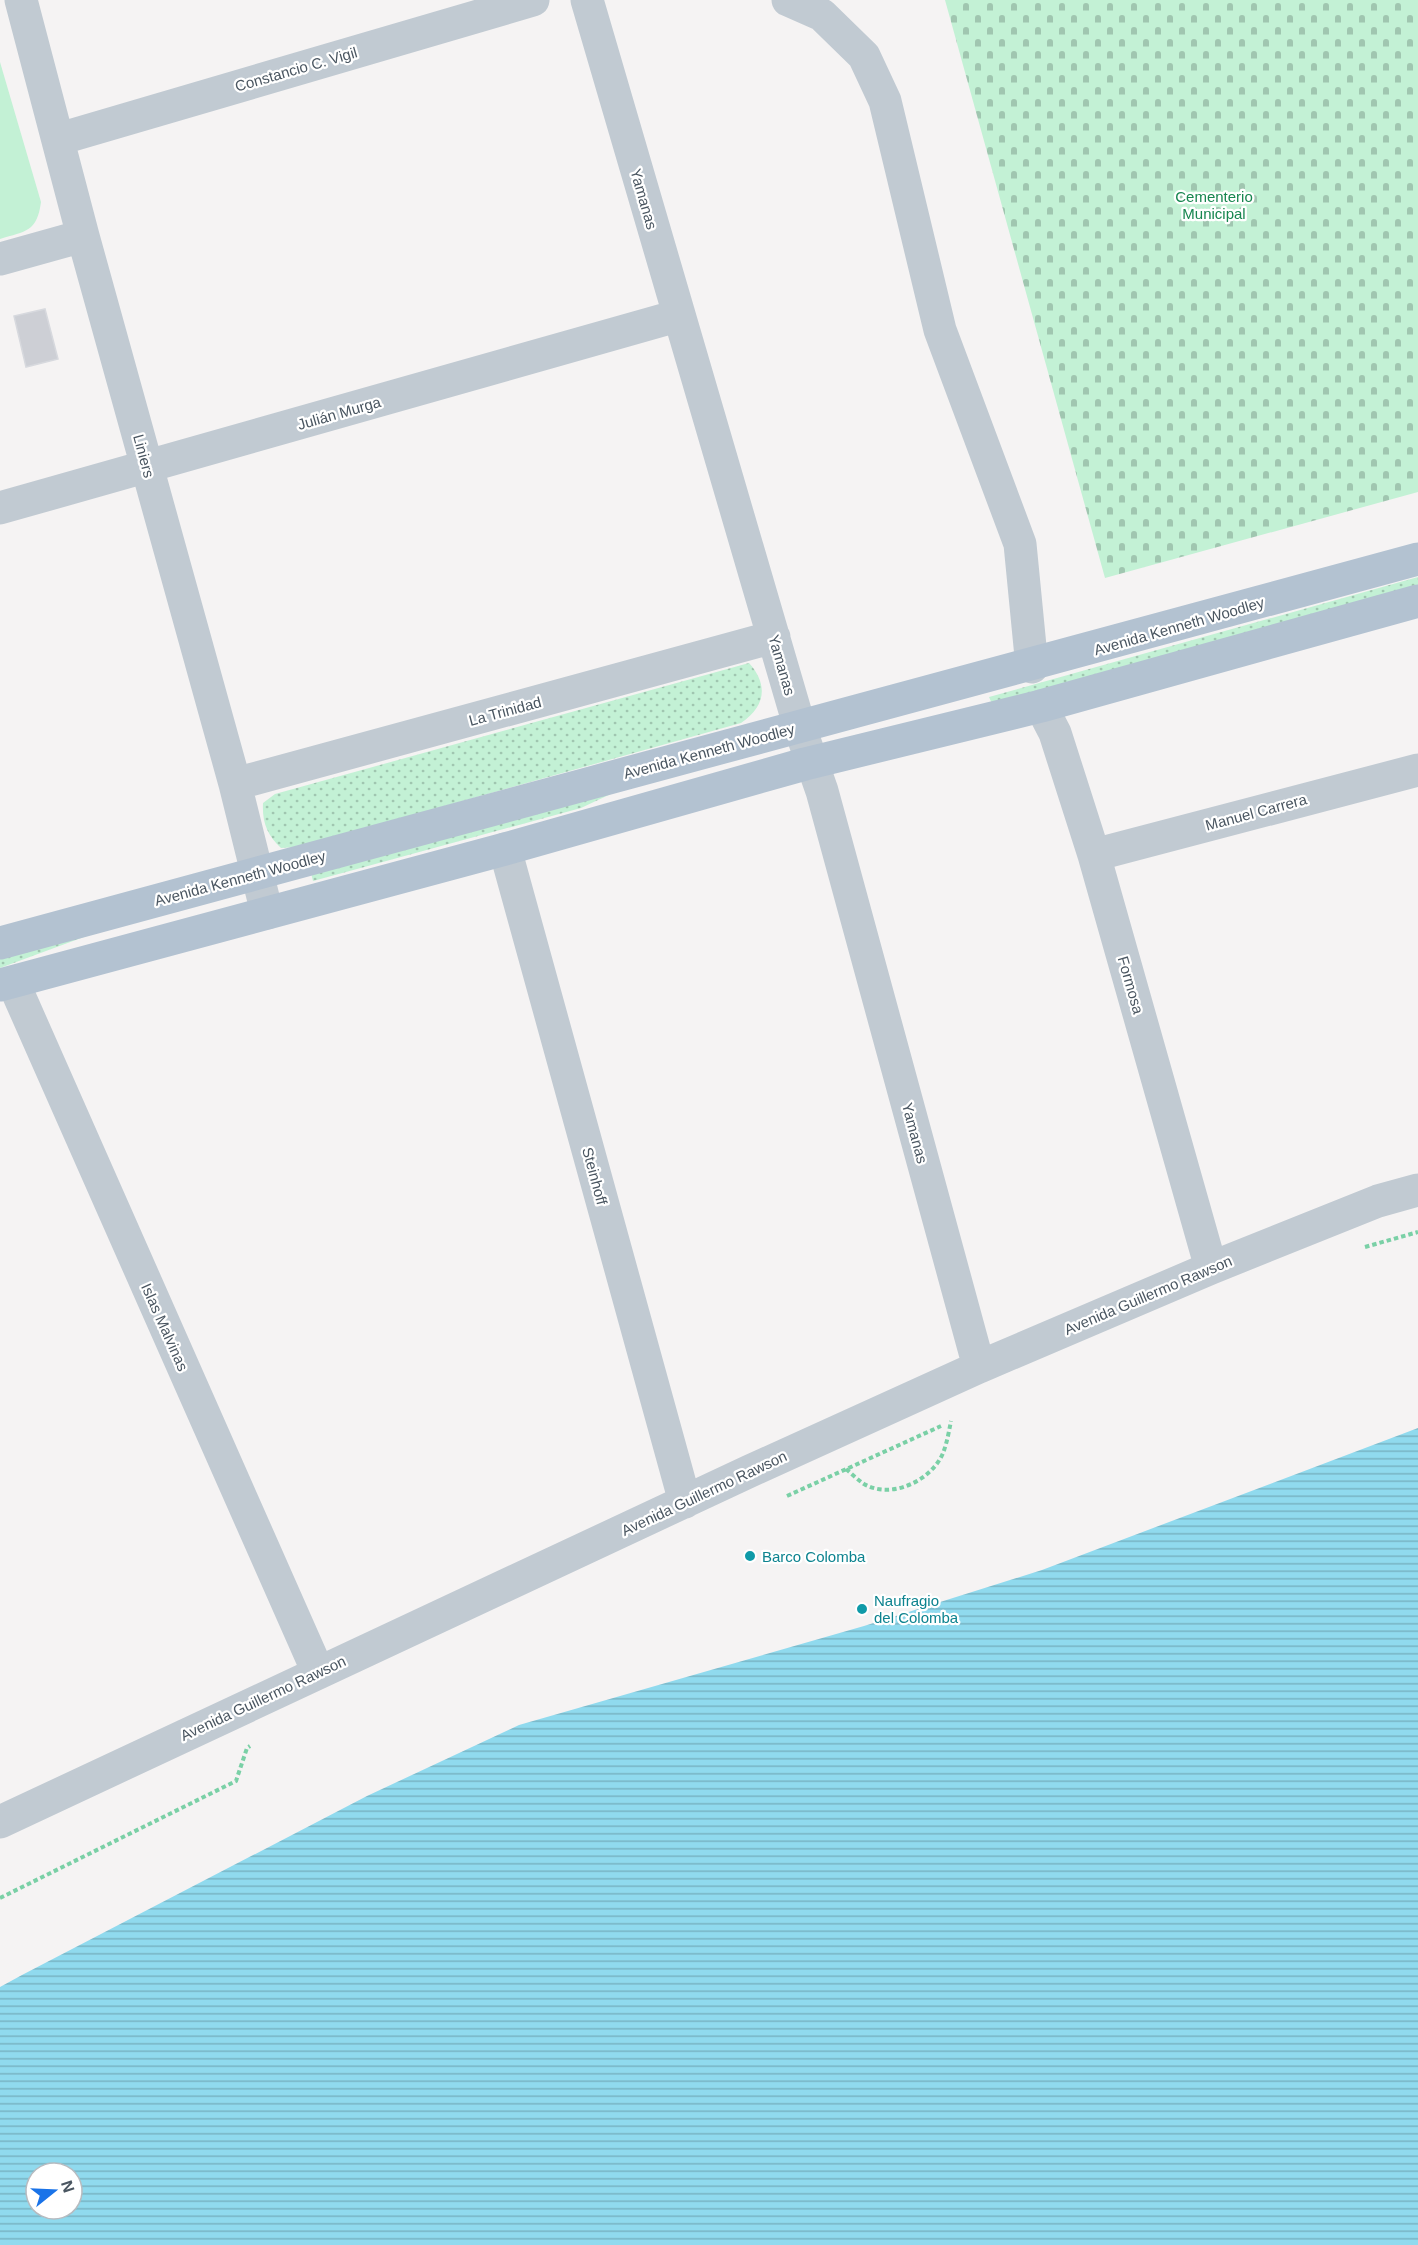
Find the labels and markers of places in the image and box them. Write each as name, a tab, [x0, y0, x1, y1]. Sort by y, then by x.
place label: Barco Colomba	[762, 1548, 866, 1565]
marker: Barco Colomba	[743, 1549, 757, 1563]
place label: Naufragio del Colomba	[874, 1592, 959, 1626]
marker: Naufragio del Colomba	[855, 1602, 869, 1616]

